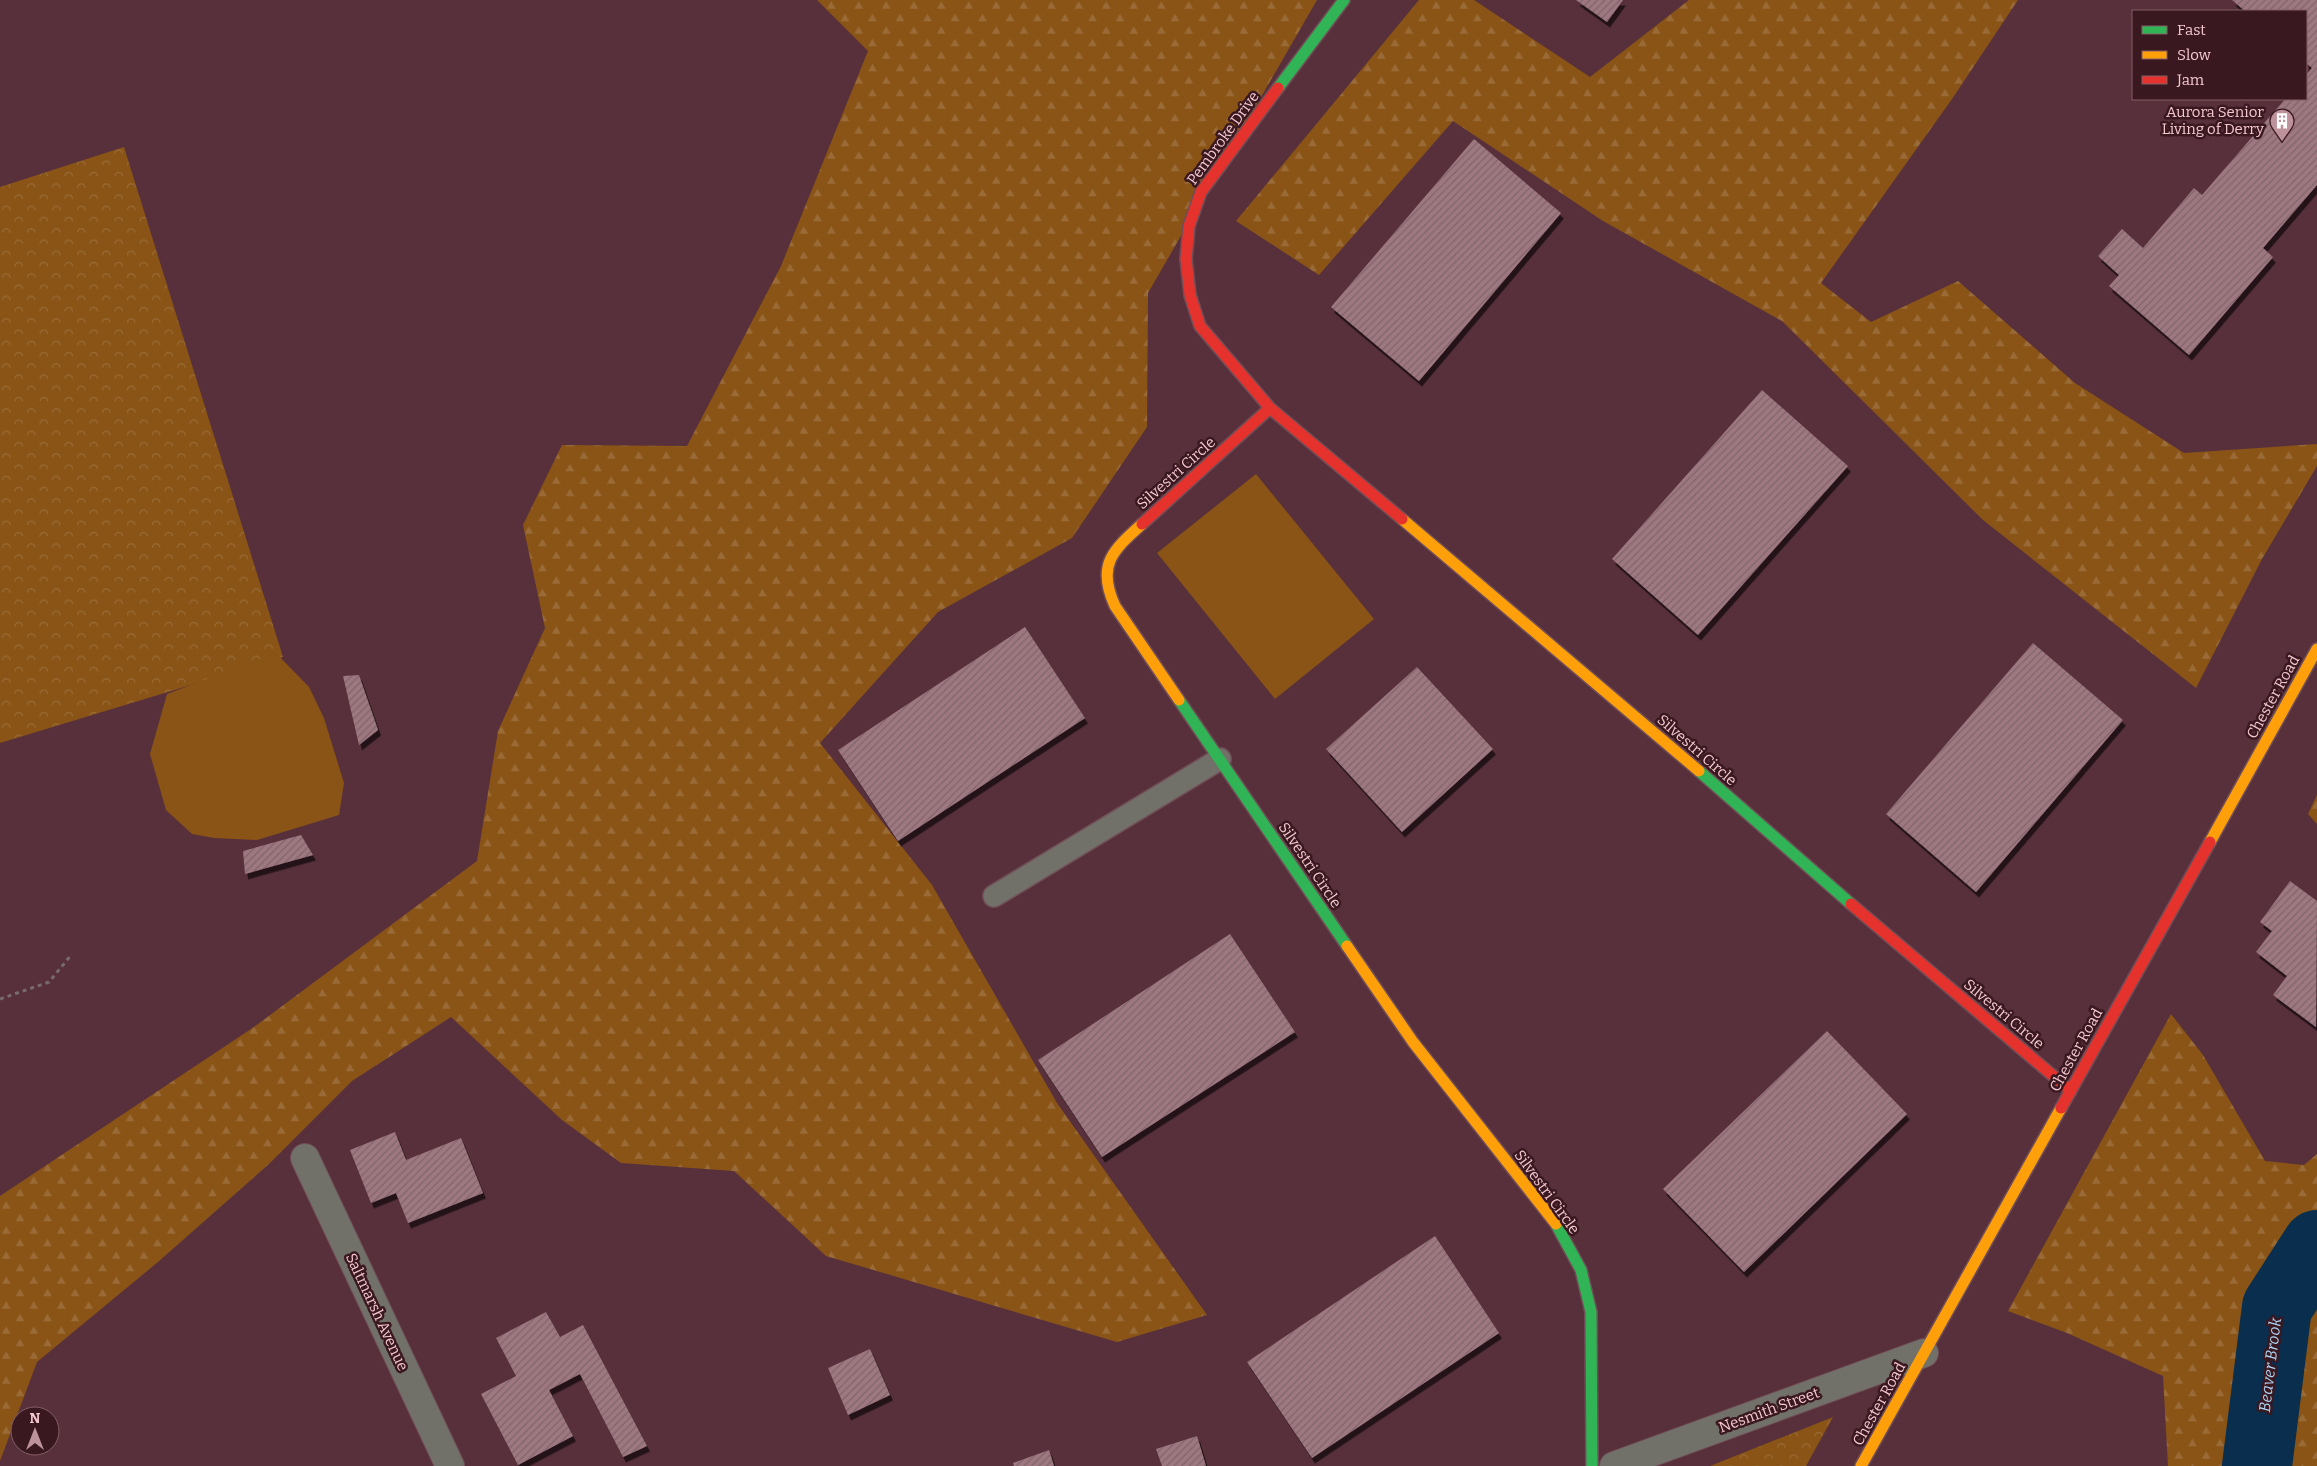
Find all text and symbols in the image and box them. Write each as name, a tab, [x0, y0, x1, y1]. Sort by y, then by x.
legend	[2132, 10, 2307, 100]
text: Fast	[2177, 21, 2206, 39]
text: Slow	[2177, 46, 2212, 64]
text: Jam	[2176, 71, 2205, 89]
street label: Pembroke Drive	[1183, 88, 1263, 188]
place label: Aurora Senior Living of Derry	[2162, 103, 2264, 138]
building icon: Aurora Senior Living of Derry	[2269, 108, 2295, 142]
street label: Silvestri Circle	[1133, 433, 1219, 513]
street label: Chester Road	[2243, 652, 2303, 742]
street label: Silvestri Circle	[1654, 711, 1740, 789]
street label: Silvestri Circle	[1275, 819, 1345, 911]
street label: Silvestri Circle	[1960, 975, 2048, 1053]
street label: Chester Road	[2046, 1005, 2106, 1095]
street label: Silvestri Circle	[1511, 1147, 1583, 1237]
street label: Saltmarsh Avenue	[342, 1250, 412, 1374]
water label: Beaver Brook	[2255, 1316, 2285, 1413]
street label: Chester Road	[1849, 1359, 1909, 1449]
street label: Nesmith Street	[1716, 1383, 1822, 1437]
north arrow	[10, 1406, 60, 1456]
text: N	[30, 1410, 41, 1427]

